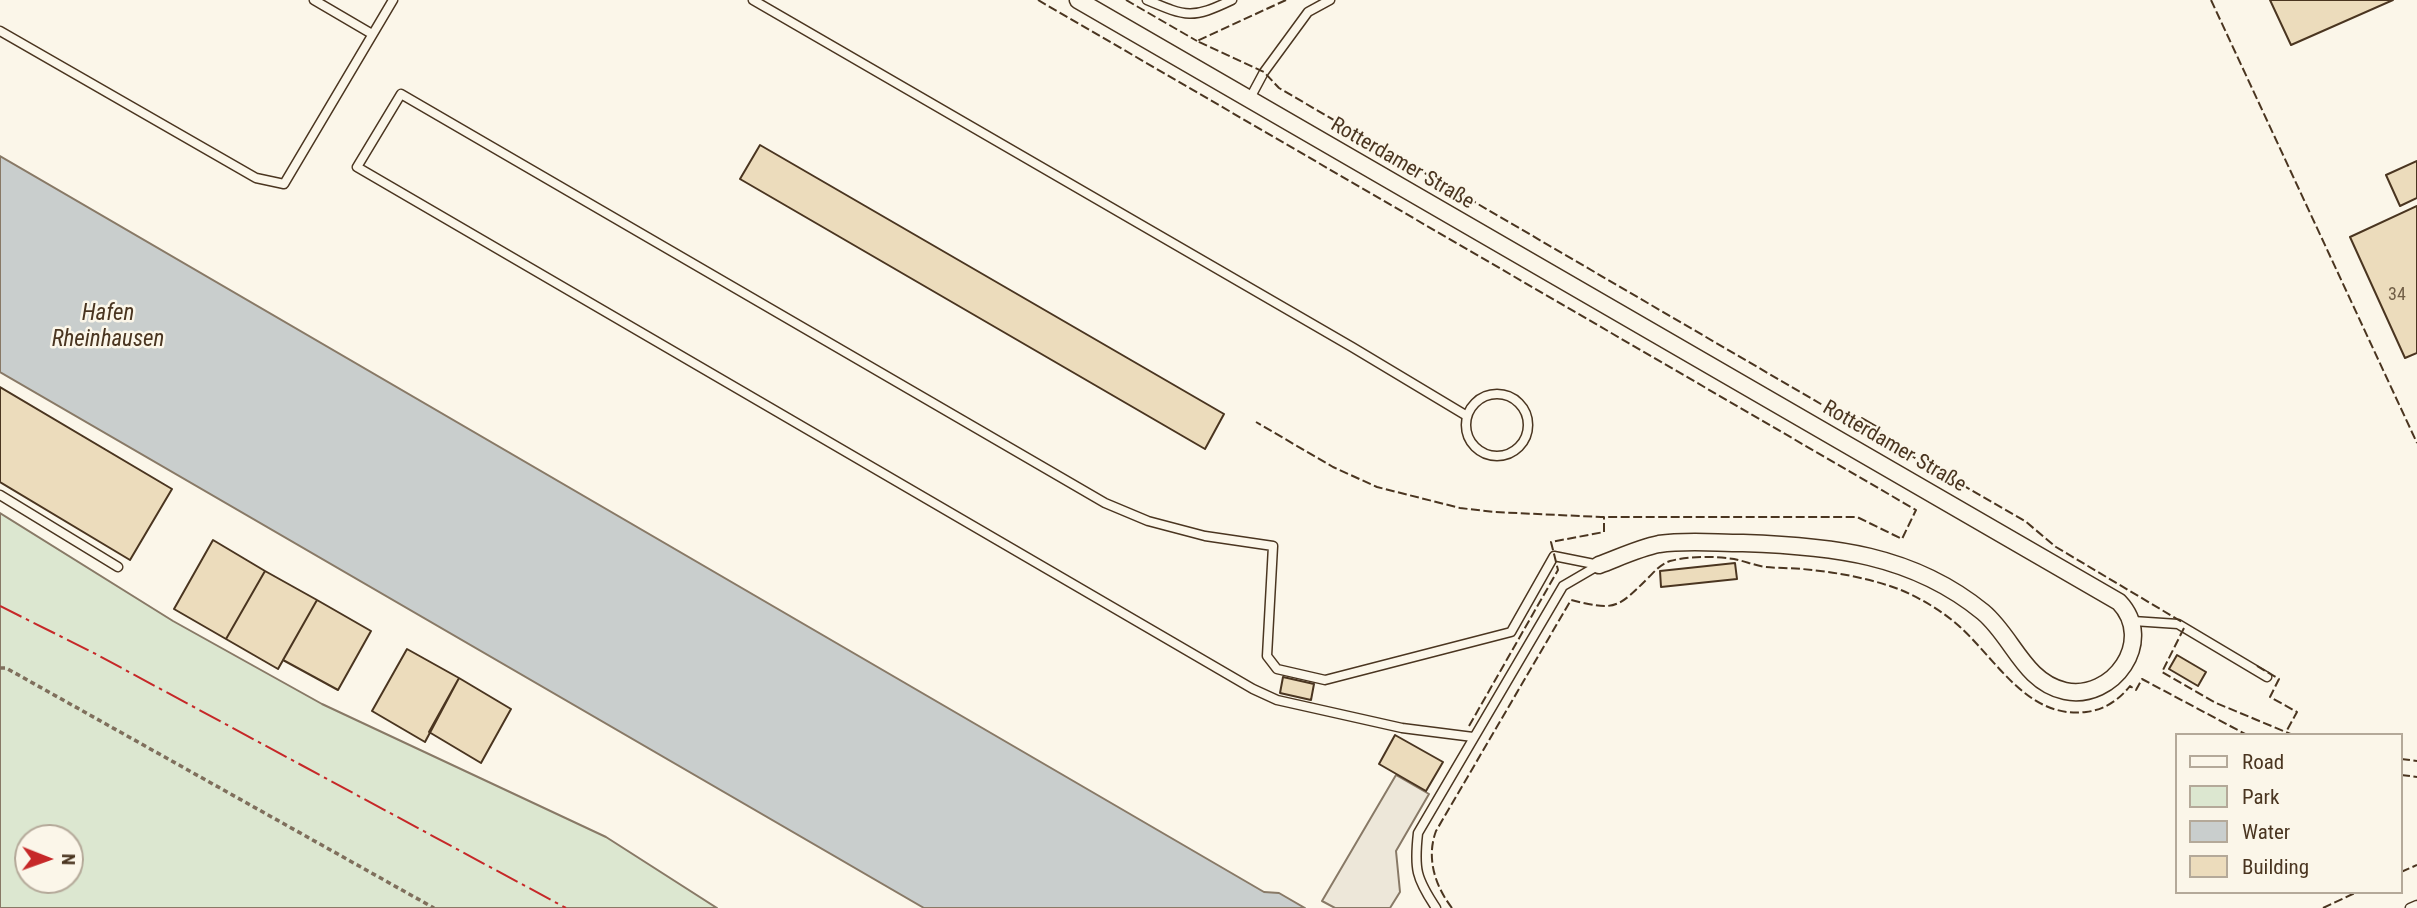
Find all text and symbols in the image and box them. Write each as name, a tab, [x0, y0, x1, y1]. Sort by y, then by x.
street label: Rotterdamer Straße	[1326, 113, 1478, 215]
house number: 34	[2388, 284, 2406, 306]
water label: Hafen Rheinhausen	[52, 300, 164, 354]
street label: Rotterdamer Straße	[1818, 396, 1970, 498]
legend	[2176, 733, 2403, 894]
text: Road	[2242, 750, 2284, 774]
text: Park	[2242, 785, 2279, 809]
text: Water	[2242, 820, 2290, 844]
north arrow	[14, 824, 84, 894]
text: N	[57, 853, 80, 865]
text: Building	[2242, 855, 2309, 879]

